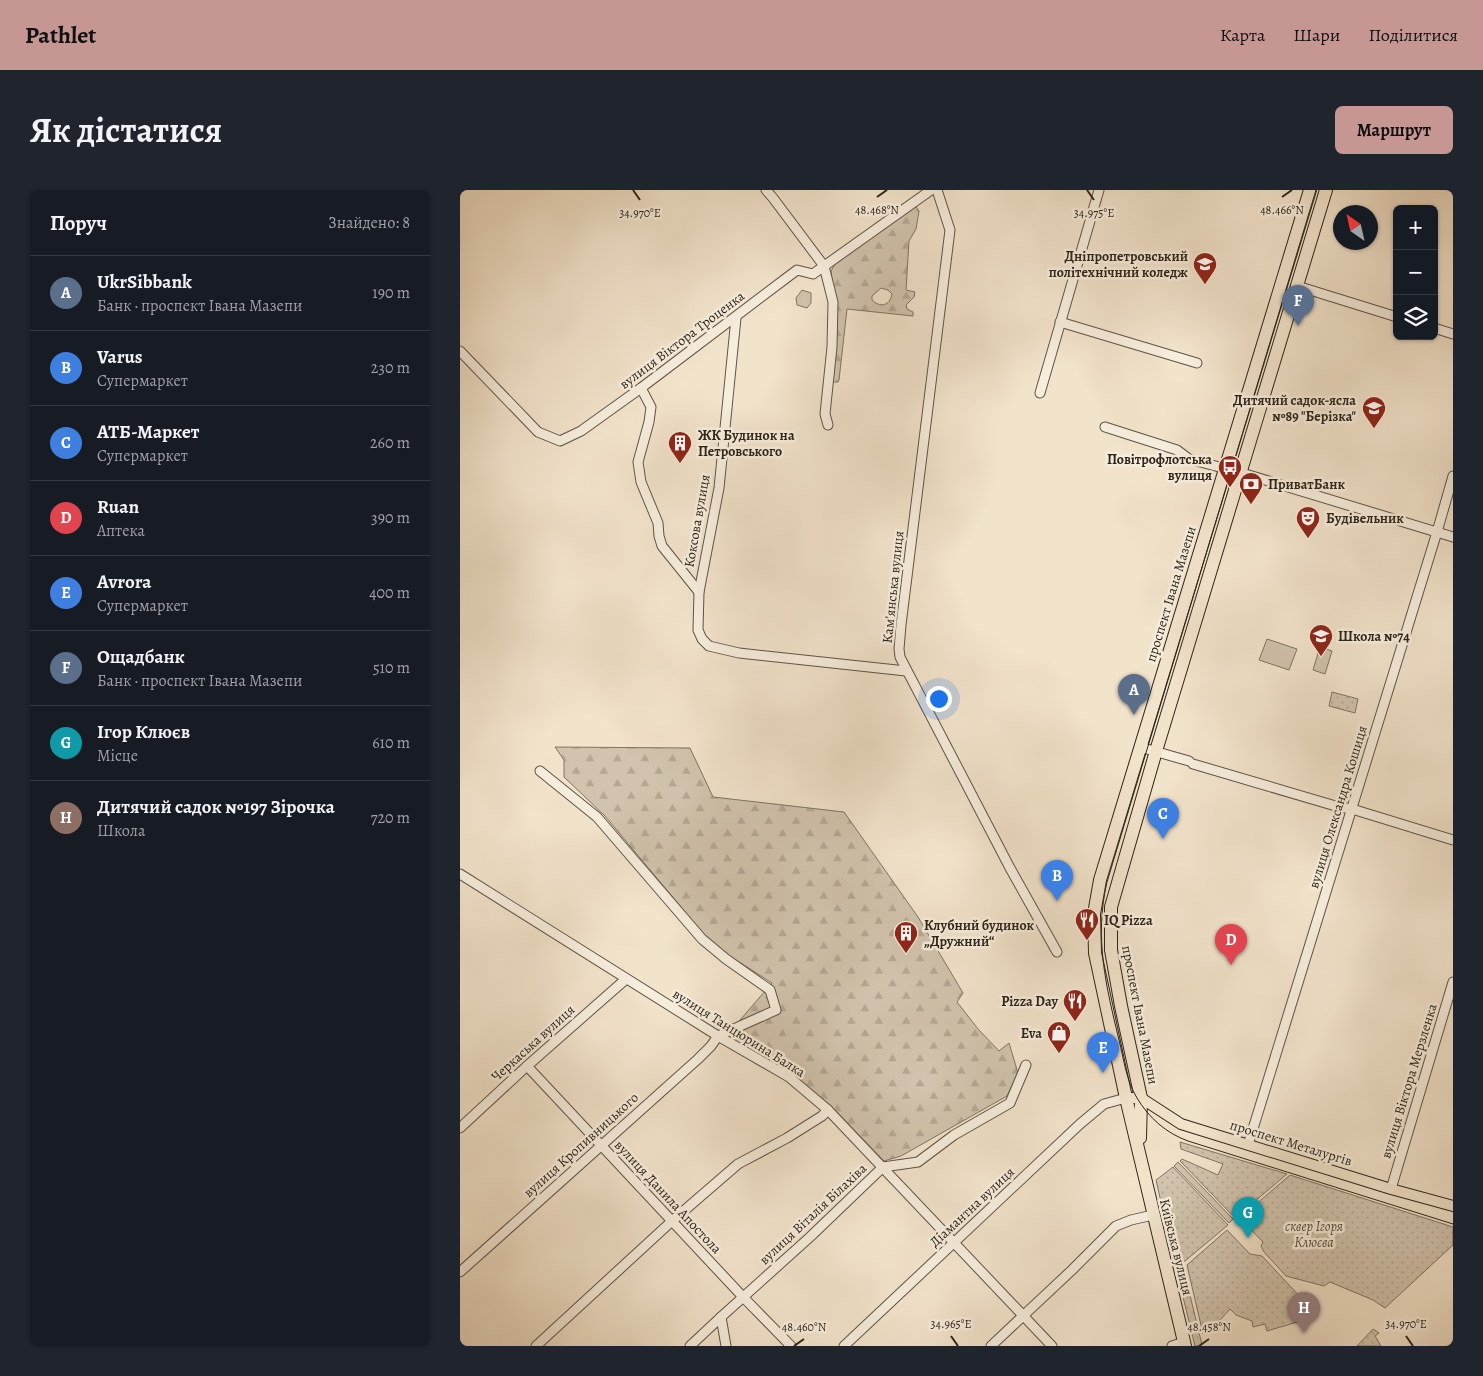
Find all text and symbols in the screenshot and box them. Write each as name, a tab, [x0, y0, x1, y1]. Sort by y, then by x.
text: Pathlet	[25, 19, 96, 51]
text: Карта	[1220, 23, 1265, 47]
text: Шари	[1293, 23, 1340, 47]
text: Поділитися	[1368, 23, 1458, 47]
text: Як дістатися	[30, 106, 222, 154]
button: Маршрут	[1335, 106, 1453, 154]
text: 48.468°N	[855, 202, 899, 218]
text: 48.466°N	[1260, 202, 1304, 218]
text: 34.970°E	[619, 205, 661, 221]
text: 34.975°E	[1074, 205, 1114, 221]
north arrow	[1333, 205, 1378, 250]
map controls	[1393, 205, 1438, 340]
button: +	[1393, 205, 1438, 250]
text: Поруч	[50, 209, 107, 237]
text: Знайдено: 8	[328, 212, 410, 234]
place label: Дніпропетровський політехнічний коледж	[1049, 247, 1188, 282]
button: −	[1393, 250, 1438, 295]
school or university icon: Дніпропетровський політехнічний коледж	[1192, 251, 1218, 285]
text: UkrSibbank	[97, 269, 192, 295]
text: A	[61, 282, 71, 304]
text: 190 m	[372, 282, 410, 304]
pin: F	[1282, 285, 1314, 326]
street label: вулиця Віктора Троценка	[615, 286, 749, 393]
text: Банк · проспект Івана Мазепи	[97, 295, 302, 317]
button: layers	[1393, 295, 1438, 340]
text: Varus	[97, 344, 143, 370]
text: B	[61, 357, 71, 379]
text: 230 m	[371, 357, 410, 379]
text: Супермаркет	[97, 370, 188, 392]
place label: Дитячий садок-ясла №89 "Берізка"	[1233, 391, 1357, 426]
school or university icon: Дитячий садок-ясла №89 "Берізка"	[1361, 395, 1387, 429]
text: АТБ-Маркет	[97, 419, 199, 445]
place label: ЖК Будинок на Петровського	[698, 426, 795, 461]
building icon: ЖК Будинок на Петровського	[667, 430, 693, 464]
text: C	[61, 432, 71, 454]
text: 260 m	[370, 432, 410, 454]
text: Супермаркет	[97, 445, 188, 467]
place label: Повітрофлотська вулиця	[1107, 450, 1212, 485]
bus stop icon: Повітрофлотська вулиця	[1217, 454, 1243, 488]
bank icon: ПриватБанк	[1238, 471, 1264, 505]
street label: Коксова вулиця	[679, 473, 715, 569]
place label: ПриватБанк	[1268, 475, 1345, 494]
text: Ruan	[97, 494, 139, 520]
theatre icon: Будівельник	[1295, 505, 1321, 539]
text: D	[60, 507, 72, 529]
text: 390 m	[371, 507, 410, 529]
place label: Будівельник	[1326, 509, 1404, 528]
text: Аптека	[97, 520, 145, 542]
street label: проспект Івана Мазепи	[1141, 524, 1201, 664]
street label: Камʼянська вулиця	[878, 530, 908, 644]
text: Avrora	[97, 569, 151, 595]
text: E	[61, 582, 71, 604]
text: 400 m	[369, 582, 410, 604]
text: Супермаркет	[97, 595, 188, 617]
school or university icon: Школа №74	[1308, 623, 1334, 657]
place label: Школа №74	[1338, 627, 1410, 646]
text: Ощадбанк	[97, 644, 185, 670]
text: F	[62, 657, 70, 679]
text: 510 m	[373, 657, 410, 679]
text: Банк · проспект Івана Мазепи	[97, 670, 302, 692]
pin: A	[1118, 674, 1150, 715]
your location	[926, 686, 952, 712]
text: Ігор Клюєв	[97, 719, 190, 745]
street label: вулиця Олександра Кошиця	[1304, 723, 1372, 891]
text: G	[61, 732, 71, 754]
text: 610 m	[372, 732, 410, 754]
text: Місце	[97, 745, 138, 767]
text: Дитячий садок №197 Зірочка	[97, 794, 335, 820]
pin: C	[1147, 798, 1179, 839]
text: H	[60, 807, 72, 829]
text: 720 m	[371, 807, 410, 829]
text: Школа	[97, 820, 145, 842]
pin: B	[1041, 860, 1073, 901]
restaurant icon: IQ Pizza	[1074, 907, 1100, 941]
place label: IQ Pizza	[1104, 911, 1153, 930]
place label: Клубний будинок „Дружний“	[924, 916, 1035, 951]
building icon: Клубний будинок „Дружний“	[893, 920, 919, 954]
pin: D	[1215, 924, 1247, 965]
street label: проспект Івана Мазепи	[1117, 944, 1163, 1086]
street label: вулиця Танцюрина Балка	[669, 984, 809, 1082]
restaurant icon: Pizza Day	[1062, 988, 1088, 1022]
place label: Pizza Day	[1001, 992, 1058, 1011]
street label: Черкаська вулиця	[487, 1000, 579, 1086]
street label: вулиця Віктора Мерзленка	[1376, 1001, 1442, 1161]
shop icon: Eva	[1046, 1020, 1072, 1054]
place label: Eva	[1021, 1024, 1042, 1043]
pin: E	[1087, 1032, 1119, 1073]
street label: вулиця Кропивницького	[519, 1088, 643, 1202]
street label: проспект Металургів	[1228, 1115, 1355, 1171]
street label: вулиця Данила Апостола	[610, 1136, 726, 1258]
street label: вулиця Віталія Білахіва	[755, 1159, 871, 1269]
street label: Діамантна вулиця	[925, 1163, 1019, 1251]
street label: Київська вулиця	[1155, 1197, 1197, 1297]
pin: G	[1232, 1197, 1264, 1238]
park label: сквер Ігоря Клюєва	[1285, 1217, 1343, 1252]
pin: H	[1288, 1292, 1320, 1333]
text: 34.965°E	[931, 1316, 971, 1332]
text: 34.970°E	[1385, 1316, 1427, 1332]
text: 48.460°N	[782, 1319, 827, 1335]
text: 48.458°N	[1187, 1319, 1231, 1335]

